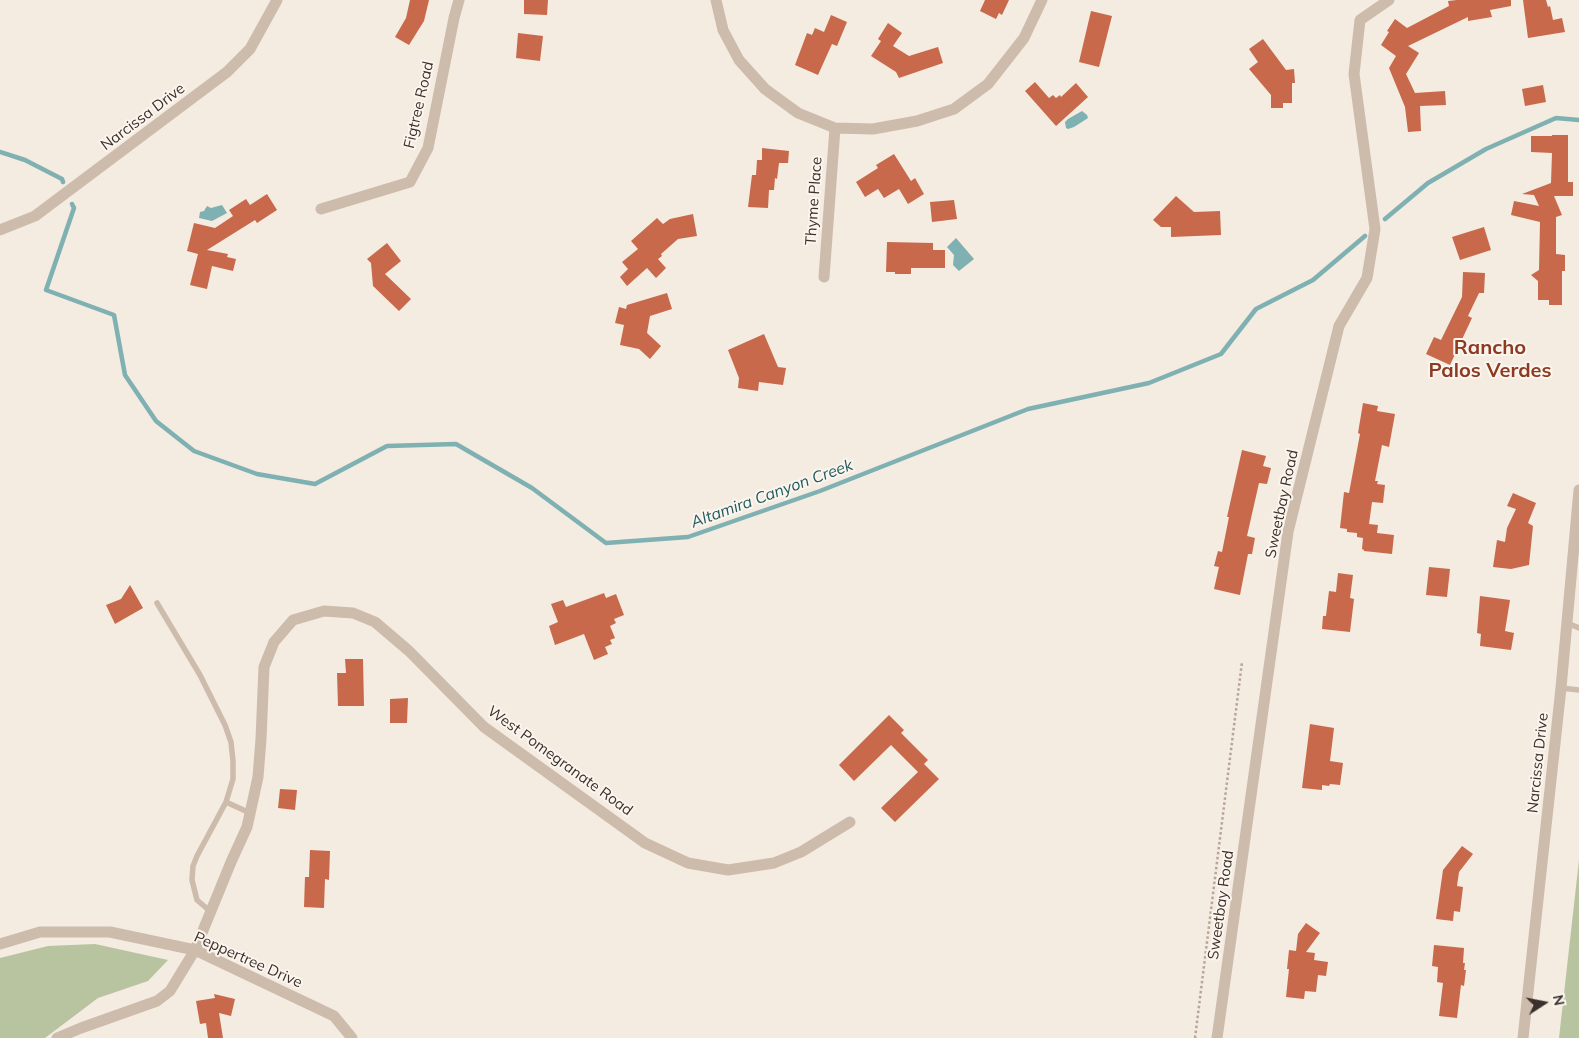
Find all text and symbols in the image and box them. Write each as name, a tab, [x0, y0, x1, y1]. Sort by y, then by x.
street label: Figtree Road	[400, 60, 438, 150]
street label: Narcissa Drive	[97, 80, 189, 154]
street label: Thyme Place	[802, 156, 826, 246]
district label: Rancho Palos Verdes	[1428, 336, 1552, 383]
street label: Sweetbay Road	[1262, 448, 1302, 560]
water label: Altamira Canyon Creek	[688, 456, 856, 532]
street label: West Pomegranate Road	[484, 702, 636, 820]
street label: Narcissa Drive	[1524, 712, 1552, 814]
street label: Sweetbay Road	[1204, 849, 1238, 961]
street label: Peppertree Drive	[191, 928, 305, 992]
north arrow	[1519, 978, 1569, 1028]
text: N	[1549, 993, 1569, 1007]

